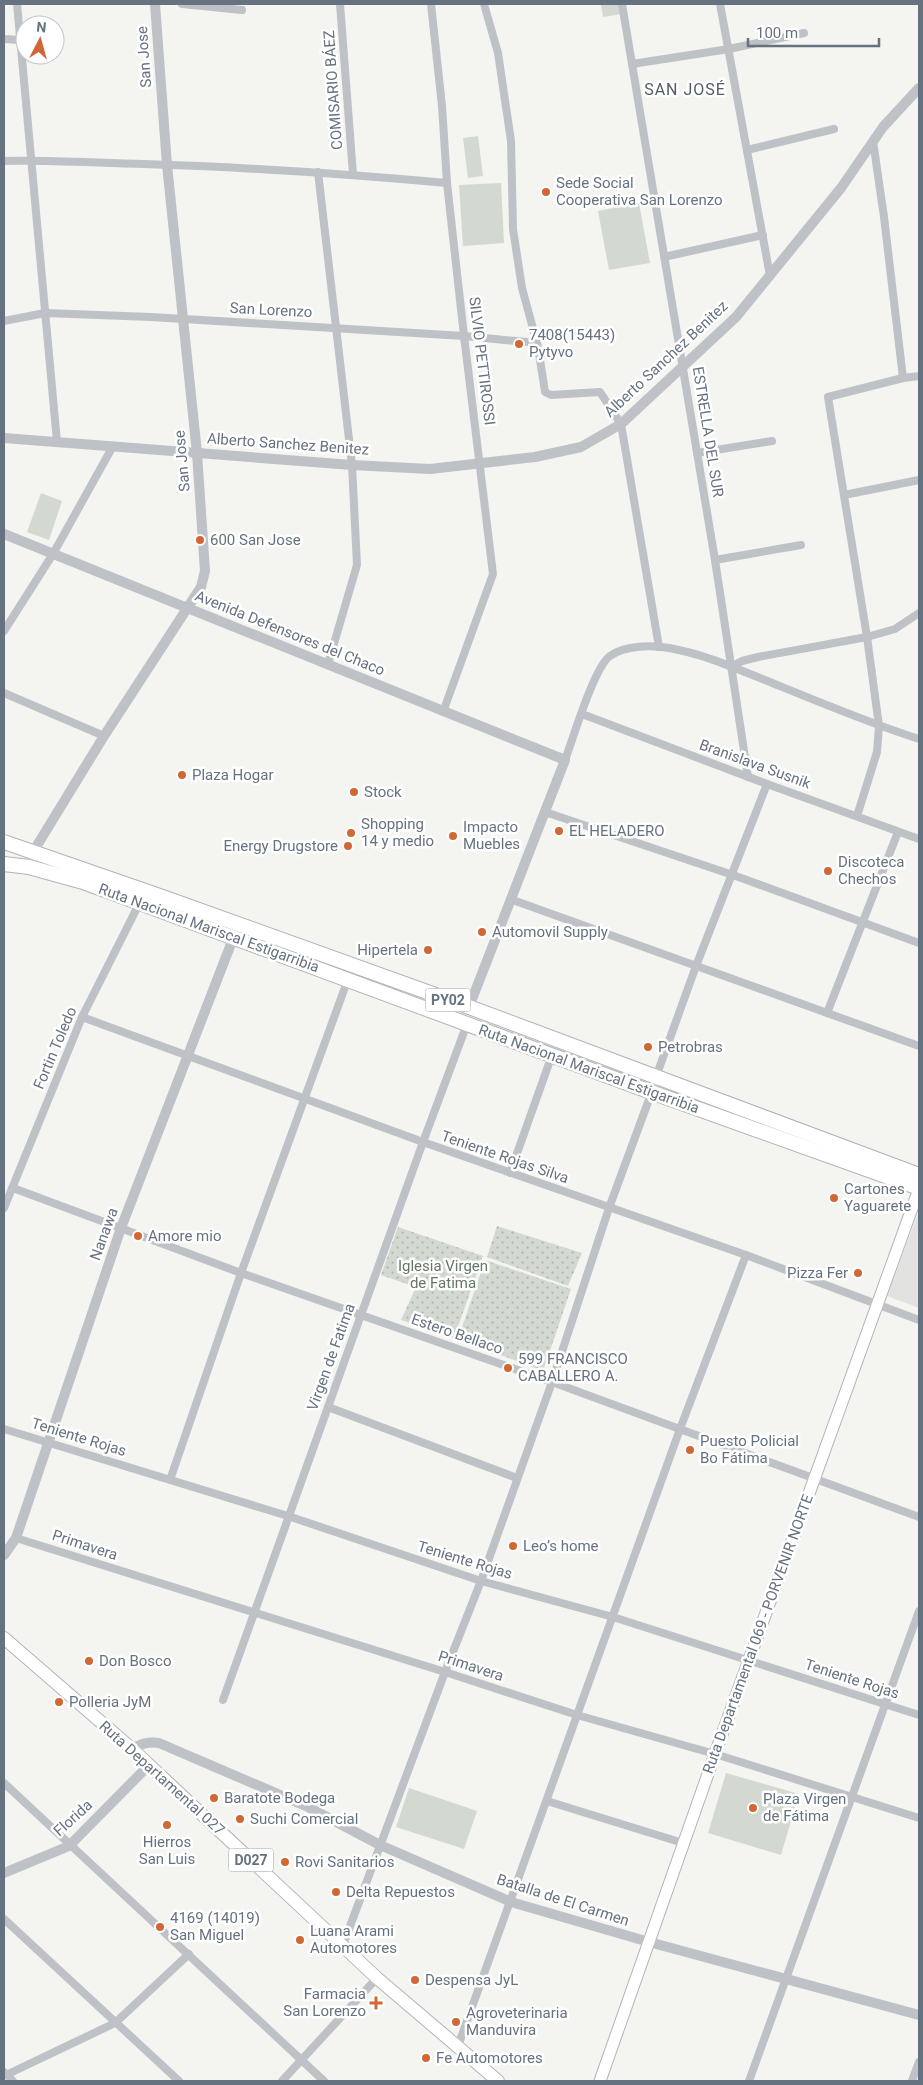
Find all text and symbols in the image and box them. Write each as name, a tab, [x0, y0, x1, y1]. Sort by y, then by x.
north arrow	[15, 15, 65, 65]
scale bar	[748, 15, 879, 47]
text: N	[36, 19, 47, 36]
text: 100 m	[756, 24, 798, 42]
street label: San Jose	[133, 26, 155, 88]
street label: COMISARIO BÁEZ	[320, 30, 346, 150]
district label: SAN JOSÉ	[644, 80, 726, 99]
place label: Sede Social Cooperativa San Lorenzo	[556, 174, 723, 209]
marker: Sede Social Cooperativa San Lorenzo	[540, 186, 552, 198]
street label: SILVIO PETTIROSSI	[465, 296, 499, 426]
street label: Alberto Sanchez Benitez	[600, 297, 732, 421]
street label: San Lorenzo	[229, 299, 313, 321]
place label: 7408(15443) Pytyvo	[529, 326, 615, 361]
marker: 7408(15443) Pytyvo	[513, 338, 525, 350]
street label: ESTRELLA DEL SUR	[689, 365, 727, 499]
street label: San Jose	[170, 429, 194, 492]
street label: Alberto Sanchez Benitez	[206, 429, 370, 459]
place label: 600 San Jose	[210, 531, 301, 549]
marker: 600 San Jose	[194, 534, 206, 546]
street label: Avenida Defensores del Chaco	[193, 587, 387, 679]
street label: Branislava Susnik	[697, 736, 813, 793]
place label: Plaza Hogar	[192, 766, 274, 784]
marker: Plaza Hogar	[176, 769, 188, 781]
place label: Stock	[364, 783, 402, 801]
marker: Stock	[348, 786, 360, 798]
place label: Shopping 14 y medio	[361, 815, 434, 850]
place label: Impacto Muebles	[463, 818, 520, 853]
place label: EL HELADERO	[569, 822, 665, 840]
marker: EL HELADERO	[553, 825, 565, 837]
marker: Shopping 14 y medio	[345, 827, 357, 839]
marker: Impacto Muebles	[447, 830, 459, 842]
place label: Energy Drugstore	[223, 837, 338, 855]
marker: Energy Drugstore	[342, 840, 354, 852]
place label: Discoteca Chechos	[838, 853, 905, 888]
marker: Discoteca Chechos	[822, 865, 834, 877]
street label: Ruta Nacional Mariscal Estigarribia	[96, 880, 322, 976]
place label: Automovil Supply	[492, 923, 608, 941]
marker: Automovil Supply	[476, 926, 488, 938]
place label: Hipertela	[357, 941, 418, 959]
marker: Hipertela	[422, 944, 434, 956]
road number: PY02	[426, 988, 470, 1012]
street label: Fortin Toledo	[30, 1004, 80, 1092]
street label: Ruta Nacional Mariscal Estigarribia	[476, 1021, 702, 1117]
place label: Petrobras	[658, 1038, 723, 1056]
marker: Petrobras	[642, 1041, 654, 1053]
street label: Teniente Rojas Silva	[439, 1127, 571, 1187]
place label: Cartones Yaguarete	[844, 1180, 911, 1215]
marker: Cartones Yaguarete	[828, 1192, 840, 1204]
street label: Nanawa	[86, 1205, 122, 1263]
place label: Amore mio	[148, 1227, 221, 1245]
marker: Amore mio	[132, 1230, 144, 1242]
park label: Iglesia Virgen de Fatima	[398, 1257, 488, 1292]
place label: Pizza Fer	[787, 1264, 848, 1282]
marker: Pizza Fer	[852, 1267, 864, 1279]
street label: Virgen de Fatima	[303, 1301, 359, 1413]
street label: Estero Bellaco	[409, 1310, 505, 1358]
place label: 599 FRANCISCO CABALLERO A.	[518, 1350, 628, 1385]
marker: 599 FRANCISCO CABALLERO A.	[502, 1362, 514, 1374]
street label: Teniente Rojas	[29, 1414, 129, 1460]
place label: Puesto Policial Bo Fátima	[700, 1432, 799, 1467]
marker: Puesto Policial Bo Fátima	[684, 1444, 696, 1456]
street label: Ruta Departamental 069 - PORVENIR NORTE	[699, 1492, 817, 1776]
street label: Primavera	[50, 1526, 120, 1564]
street label: Teniente Rojas	[415, 1537, 515, 1583]
place label: Leo’s home	[523, 1537, 599, 1555]
marker: Leo’s home	[507, 1540, 519, 1552]
street label: Primavera	[436, 1647, 506, 1685]
place label: Don Bosco	[99, 1652, 171, 1670]
marker: Don Bosco	[83, 1655, 95, 1667]
street label: Teniente Rojas	[803, 1655, 901, 1703]
place label: Polleria JyM	[69, 1693, 151, 1711]
marker: Polleria JyM	[53, 1696, 65, 1708]
street label: Ruta Departamental 027	[96, 1717, 228, 1839]
place label: Baratote Bodega	[224, 1789, 335, 1807]
place label: Plaza Virgen de Fátima	[763, 1790, 846, 1825]
marker: Baratote Bodega	[208, 1792, 220, 1804]
street label: Florida	[50, 1796, 96, 1840]
marker: Plaza Virgen de Fátima	[747, 1802, 759, 1814]
place label: Suchi Comercial	[250, 1810, 358, 1828]
marker: Suchi Comercial	[234, 1813, 246, 1825]
marker: Hierros San Luis	[161, 1819, 173, 1831]
place label: Hierros San Luis	[139, 1833, 195, 1868]
road number: D027	[228, 1848, 274, 1872]
place label: Rovi Sanitarios	[295, 1853, 394, 1871]
marker: Rovi Sanitarios	[279, 1856, 291, 1868]
street label: Batalla de El Carmen	[495, 1870, 631, 1930]
place label: Delta Repuestos	[346, 1883, 455, 1901]
marker: Delta Repuestos	[330, 1886, 342, 1898]
place label: 4169 (14019) San Miguel	[170, 1909, 260, 1944]
marker: 4169 (14019) San Miguel	[154, 1921, 166, 1933]
place label: Luana Arami Automotores	[310, 1922, 397, 1957]
marker: Luana Arami Automotores	[294, 1934, 306, 1946]
place label: Despensa JyL	[425, 1971, 518, 1989]
marker: Despensa JyL	[409, 1974, 421, 1986]
place label: Farmacia San Lorenzo	[283, 1985, 366, 2020]
marker: Farmacia San Lorenzo	[370, 1997, 382, 2009]
place label: Agroveterinaria Manduvira	[466, 2004, 568, 2039]
marker: Agroveterinaria Manduvira	[450, 2016, 462, 2028]
place label: Fe Automotores	[436, 2049, 543, 2067]
marker: Fe Automotores	[420, 2052, 432, 2064]

